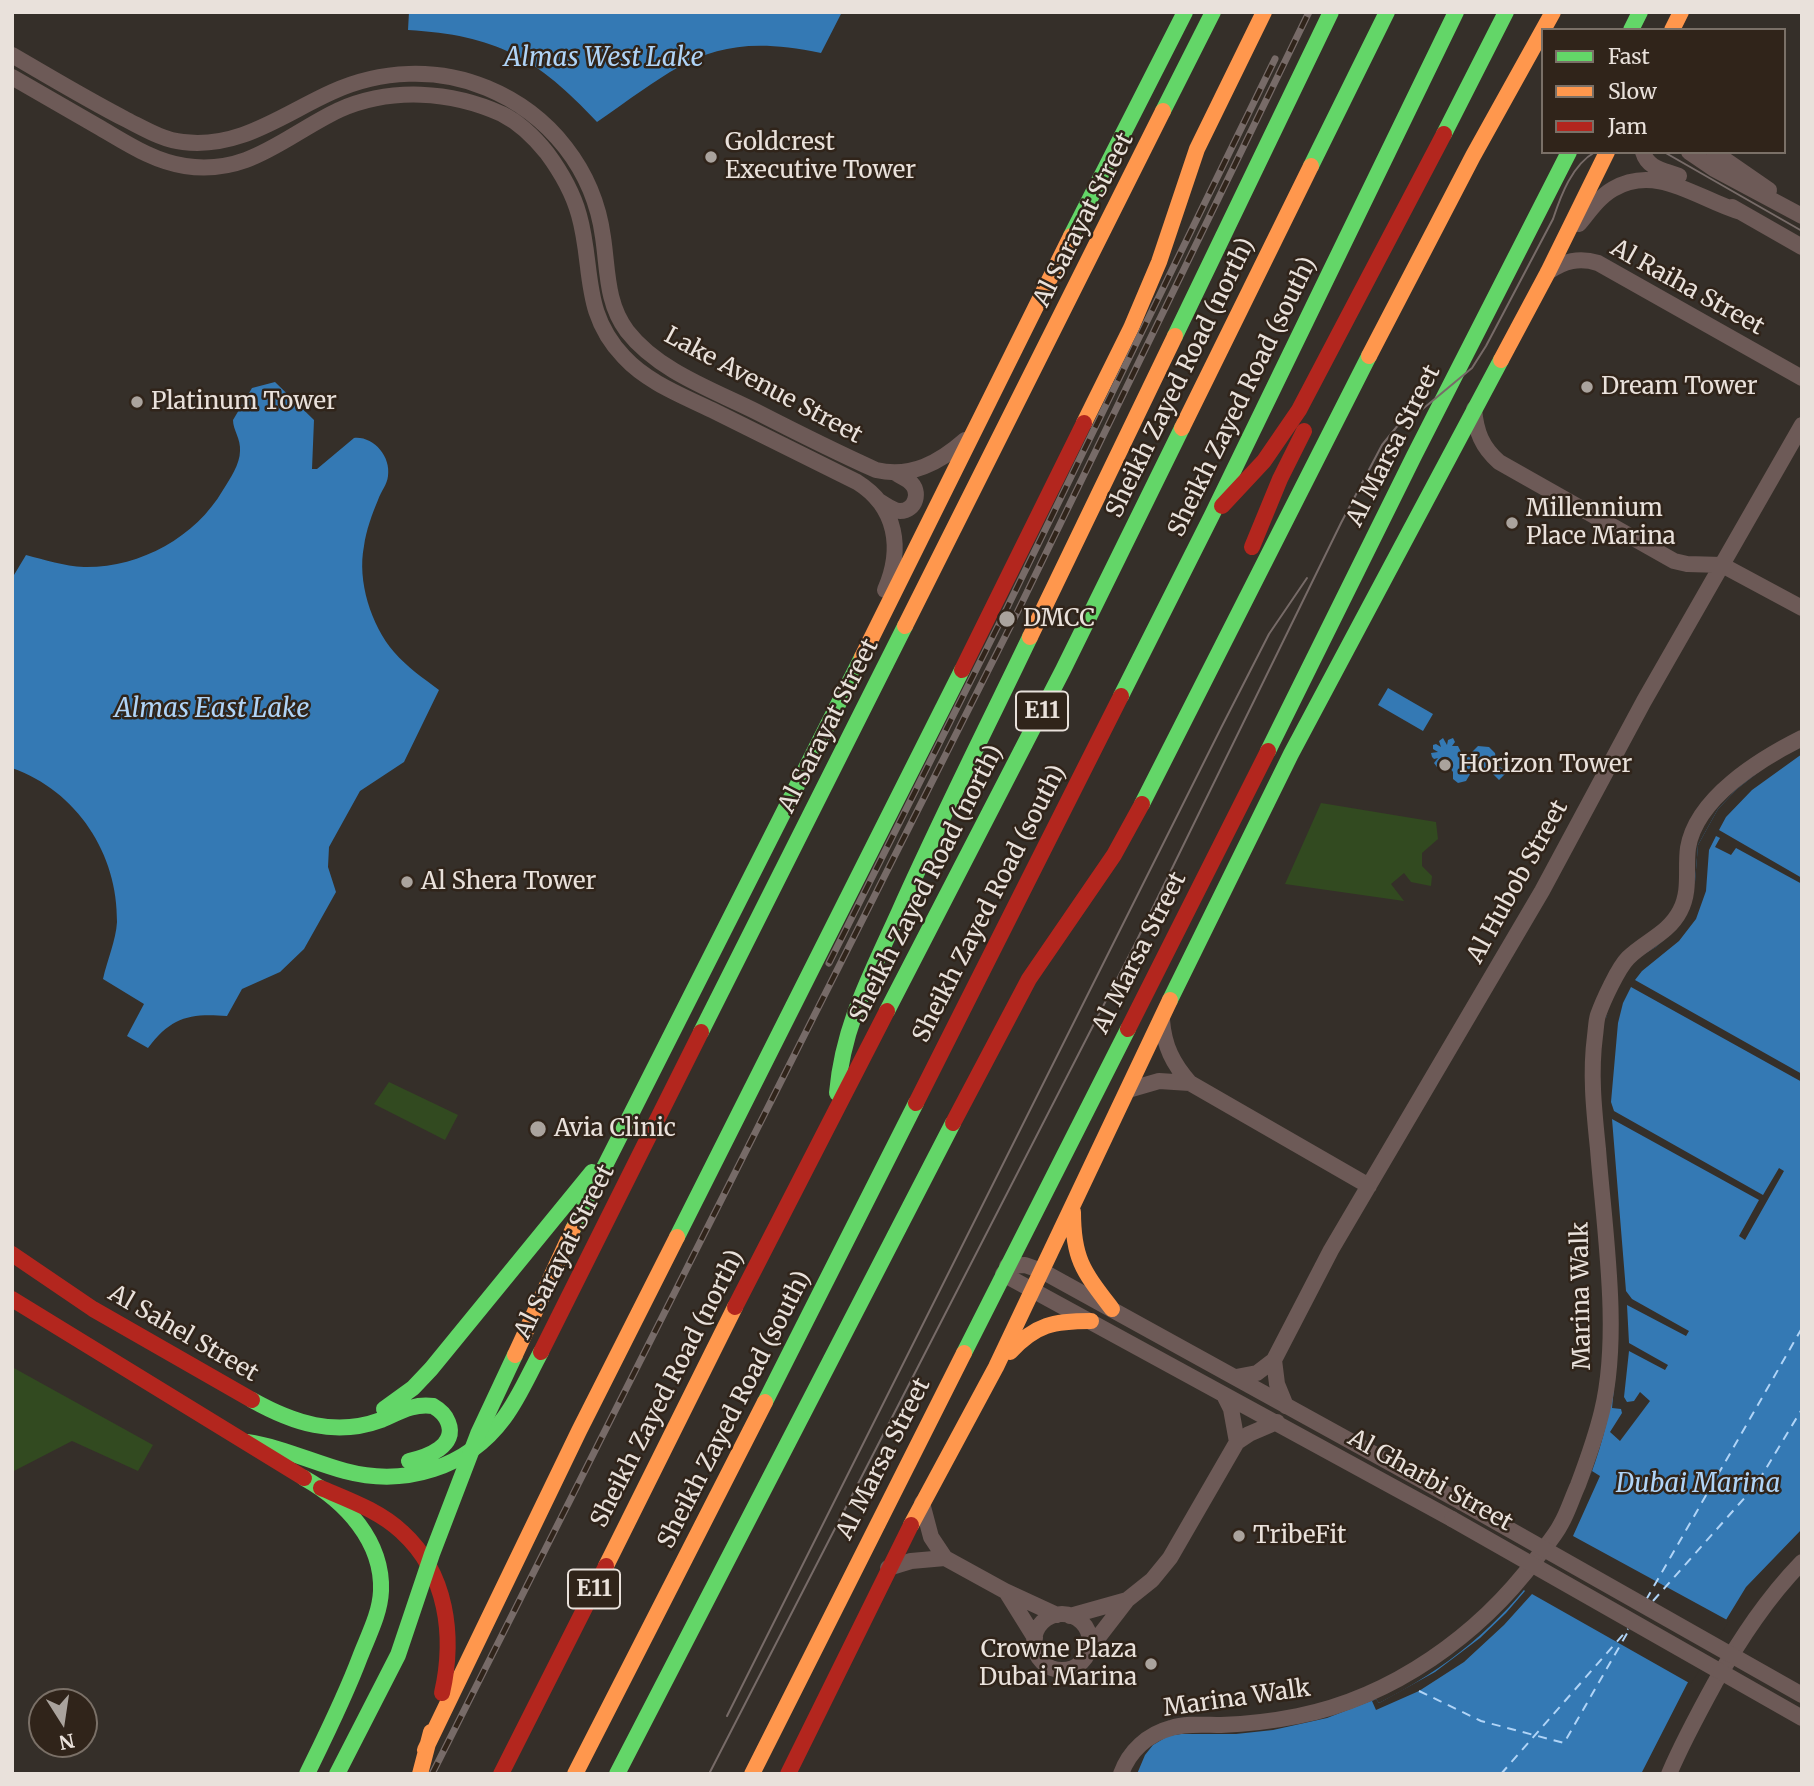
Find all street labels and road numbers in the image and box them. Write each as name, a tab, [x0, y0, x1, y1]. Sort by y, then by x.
street label: Al Sarayat Street	[1028, 128, 1140, 312]
street label: Sheikh Zayed Road (north)	[1101, 233, 1261, 523]
street label: Al Raiha Street	[1605, 234, 1769, 342]
street label: Sheikh Zayed Road (south)	[1163, 253, 1323, 541]
street label: Lake Avenue Street	[659, 322, 867, 450]
street label: Al Marsa Street	[1341, 361, 1447, 531]
street label: Al Sarayat Street	[773, 634, 885, 818]
road number: E11	[1016, 692, 1068, 730]
street label: Sheikh Zayed Road (north)	[844, 740, 1010, 1028]
street label: Sheikh Zayed Road (south)	[907, 760, 1073, 1048]
street label: Al Hubob Street	[1461, 796, 1575, 968]
street label: Al Marsa Street	[1087, 868, 1193, 1038]
street label: Al Sarayat Street	[509, 1160, 621, 1344]
street label: Marina Walk	[1566, 1222, 1598, 1370]
street label: Sheikh Zayed Road (north)	[585, 1245, 751, 1533]
street label: Sheikh Zayed Road (south)	[652, 1266, 818, 1554]
street label: Al Sahel Street	[103, 1280, 263, 1388]
street label: Al Marsa Street	[831, 1374, 937, 1544]
street label: Al Gharbi Street	[1343, 1424, 1517, 1538]
road number: E11	[568, 1570, 620, 1608]
street label: Marina Walk	[1162, 1674, 1312, 1724]

